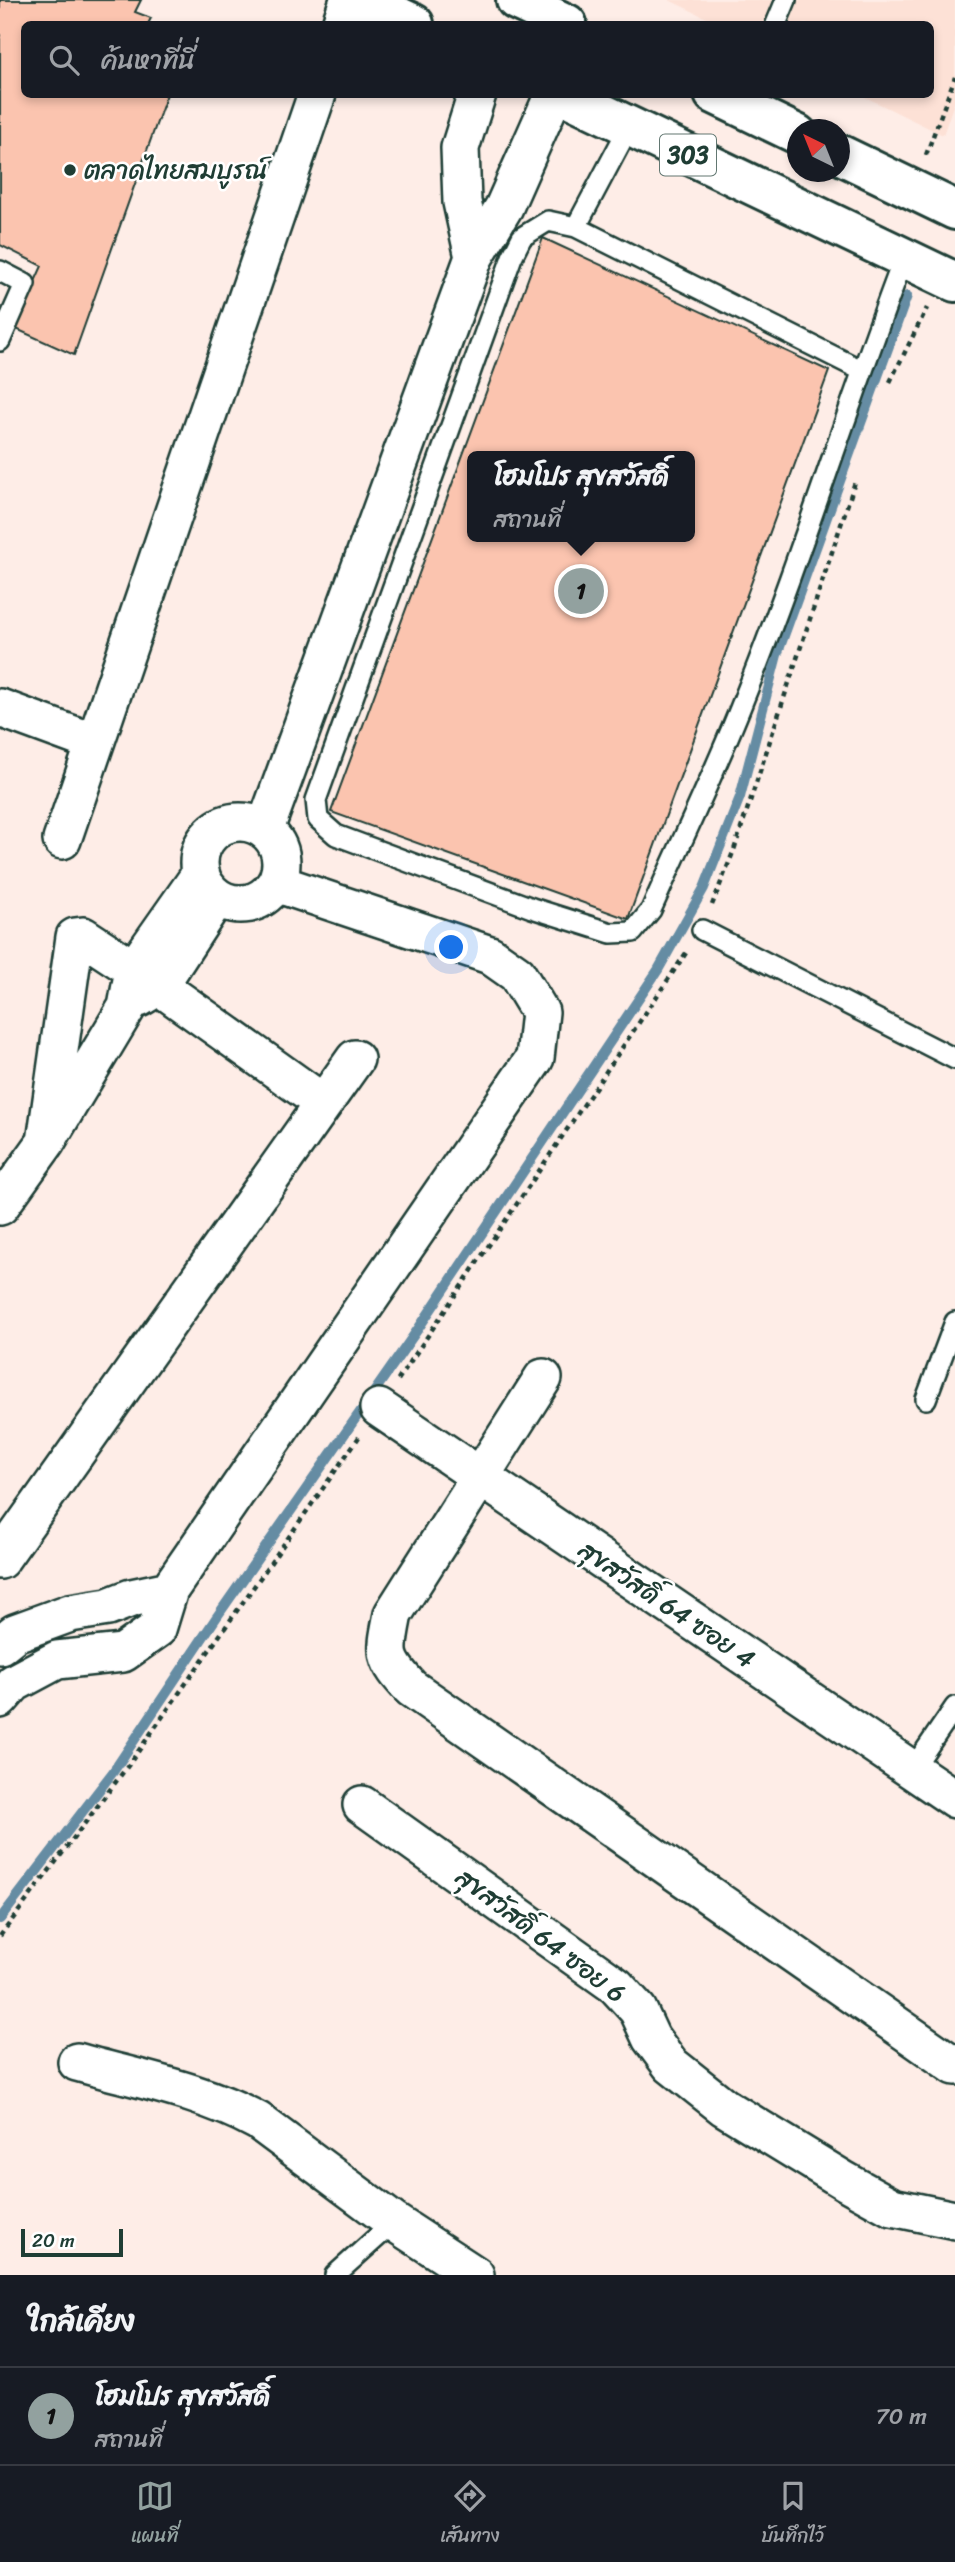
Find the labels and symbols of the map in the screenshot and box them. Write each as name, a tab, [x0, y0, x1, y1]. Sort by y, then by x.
north arrow	[787, 119, 850, 182]
road number: 303	[660, 134, 716, 176]
place label: ตลาดไทยสมบูรณ์	[84, 147, 272, 193]
marker: ตลาดไทยสมบูรณ์	[62, 162, 78, 178]
pin: 1	[558, 565, 604, 617]
your location	[434, 930, 468, 964]
street label: สุขสวัสดิ์ 64 ซอย 4	[568, 1527, 765, 1681]
street label: สุขสวัสดิ์ 64 ซอย 6	[445, 1855, 636, 2015]
scale bar	[21, 2226, 122, 2258]

